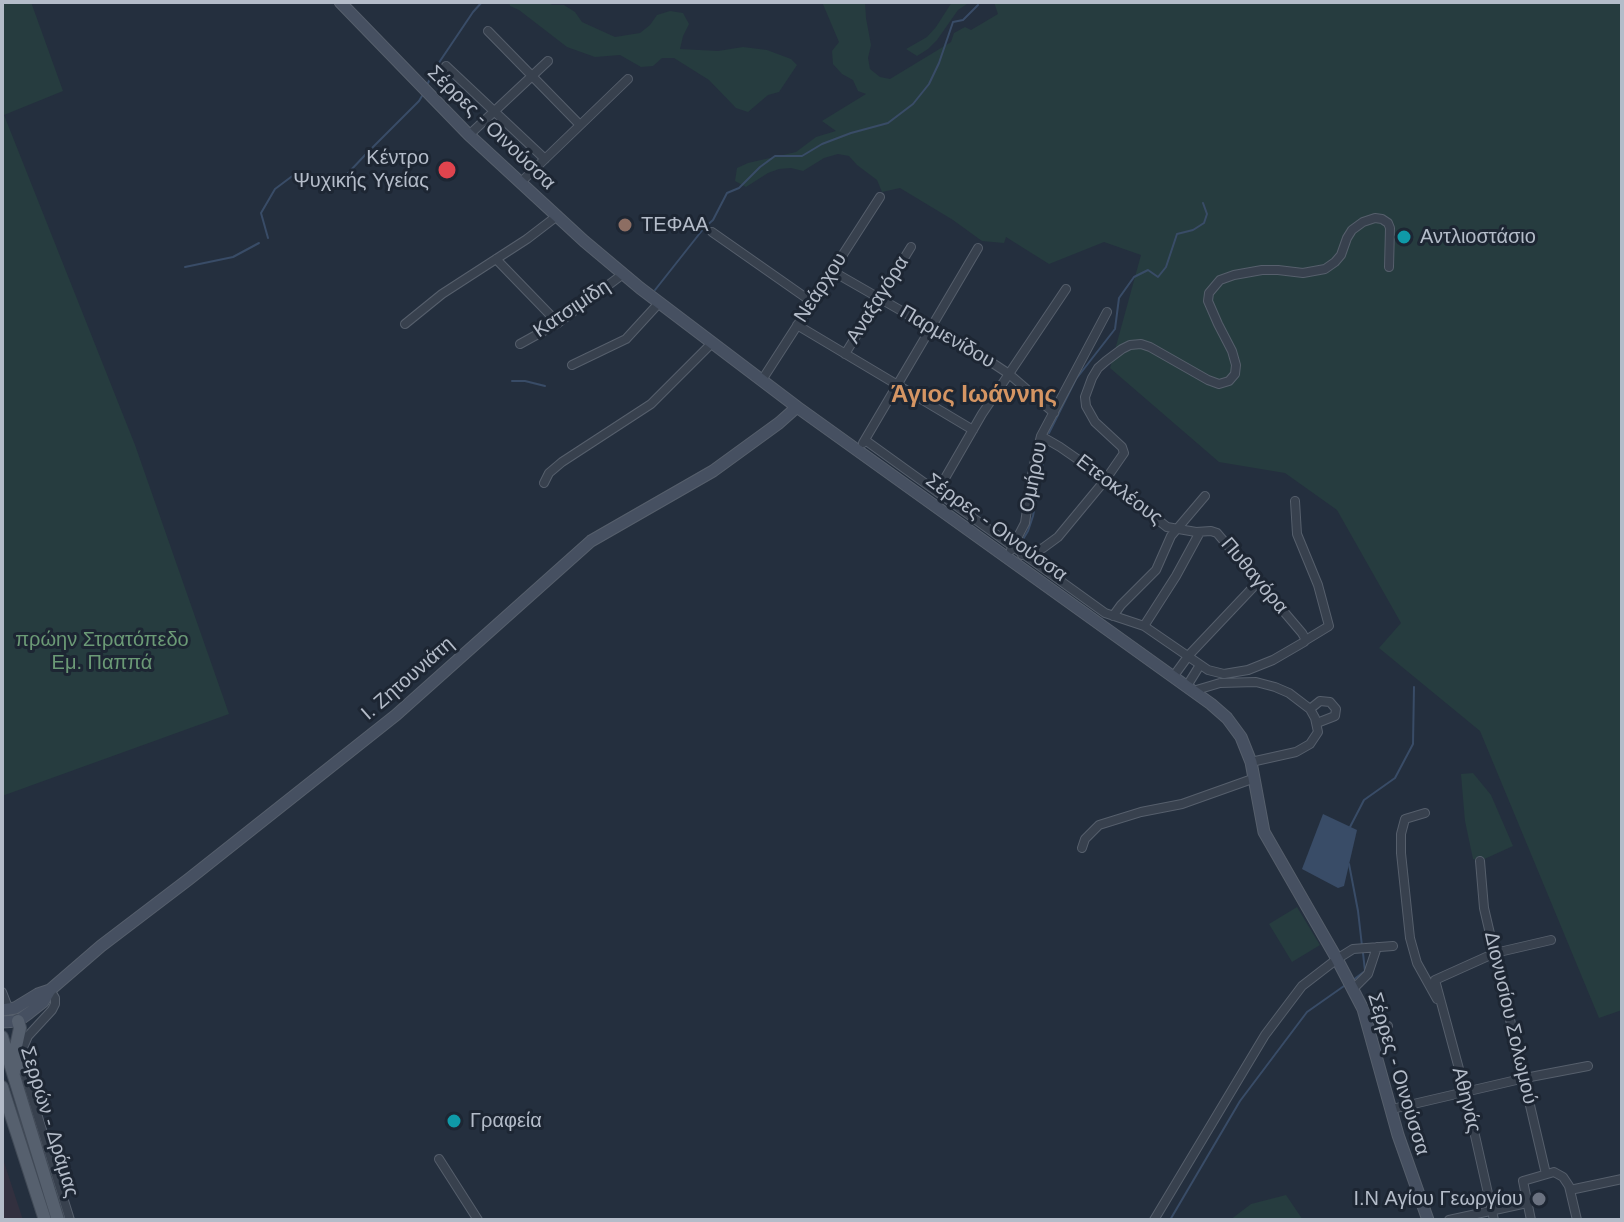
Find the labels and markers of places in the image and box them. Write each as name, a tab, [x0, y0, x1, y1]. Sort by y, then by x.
place label: Κέντρο Ψυχικής Υγείας	[293, 146, 429, 193]
marker: Κέντρο Ψυχικής Υγείας	[436, 159, 458, 181]
place label: ΤΕΦΑΑ	[641, 213, 709, 237]
marker: ΤΕΦΑΑ	[616, 216, 634, 234]
place label: Αντλιοστάσιο	[1420, 225, 1536, 249]
marker: Αντλιοστάσιο	[1395, 228, 1413, 246]
place label: Γραφεία	[470, 1109, 542, 1133]
marker: Γραφεία	[445, 1112, 463, 1130]
place label: Ι.Ν Αγίου Γεωργίου	[1353, 1187, 1523, 1211]
marker: Ι.Ν Αγίου Γεωργίου	[1530, 1190, 1548, 1208]

